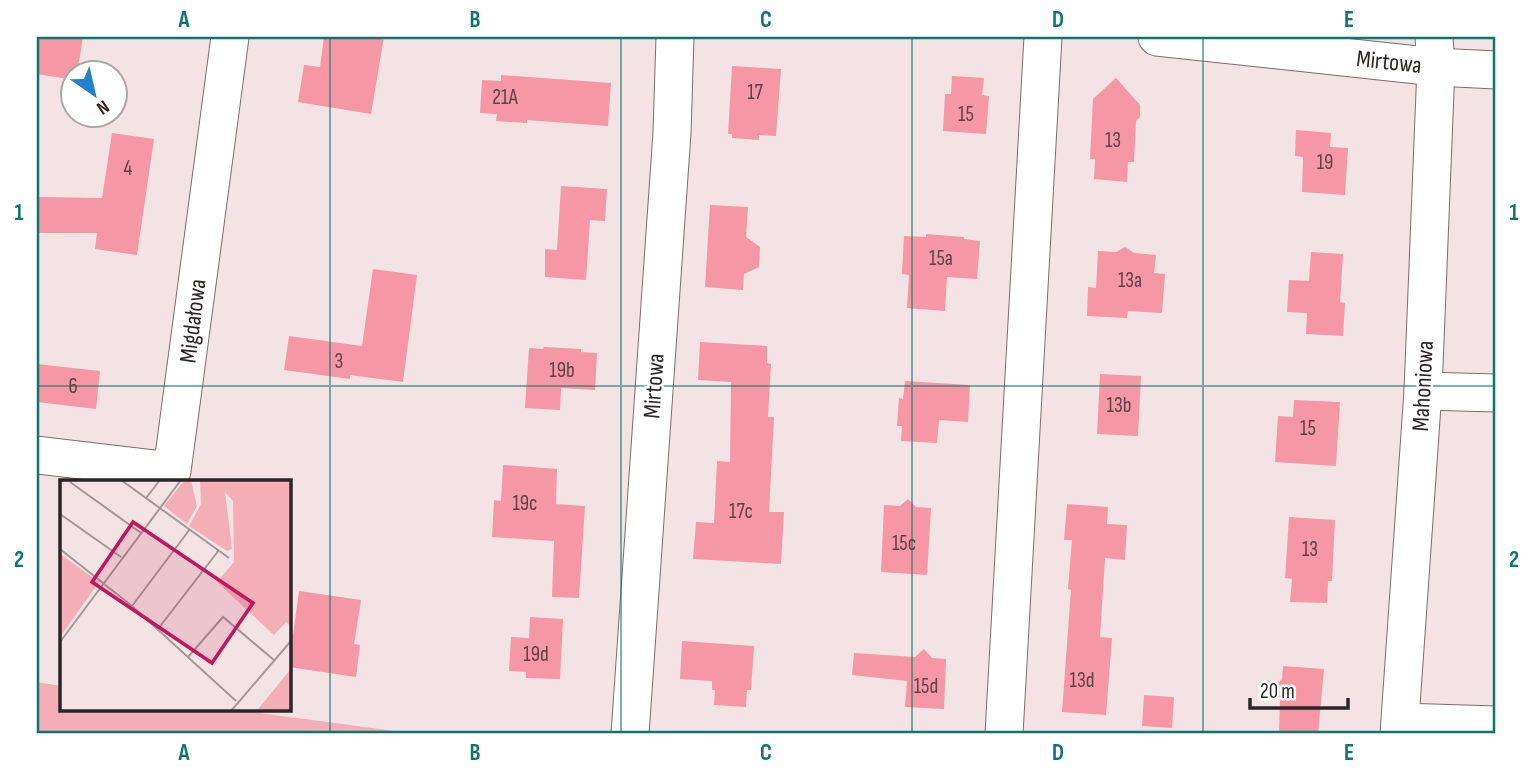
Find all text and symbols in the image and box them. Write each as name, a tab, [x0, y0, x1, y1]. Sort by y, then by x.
text: A	[178, 6, 191, 34]
text: B	[470, 6, 481, 34]
text: C	[760, 6, 772, 34]
text: D	[1052, 6, 1064, 34]
text: E	[1344, 6, 1354, 34]
street label: Mirtowa	[1355, 44, 1423, 80]
north arrow	[60, 60, 130, 130]
house number: 17	[747, 80, 763, 105]
house number: 21A	[492, 85, 519, 110]
text: N	[92, 94, 113, 119]
house number: 15	[958, 102, 974, 127]
house number: 13	[1105, 128, 1121, 153]
house number: 19	[1317, 150, 1333, 175]
house number: 4	[124, 156, 133, 181]
text: 1	[14, 199, 24, 227]
text: 1	[1509, 199, 1519, 227]
house number: 15a	[929, 246, 953, 271]
house number: 13a	[1118, 268, 1142, 293]
street label: Migdałowa	[173, 277, 213, 365]
street label: Mahoniowa	[1406, 340, 1440, 432]
house number: 3	[335, 349, 343, 374]
street label: Mirtowa	[637, 352, 671, 420]
house number: 19b	[549, 358, 575, 383]
house number: 6	[68, 374, 78, 399]
house number: 13b	[1107, 393, 1131, 418]
house number: 15	[1300, 416, 1316, 441]
inset map	[60, 480, 290, 712]
house number: 19c	[512, 491, 538, 516]
house number: 17c	[729, 499, 753, 524]
house number: 15c	[892, 531, 916, 556]
house number: 13	[1302, 537, 1318, 562]
text: 2	[14, 546, 24, 574]
text: 2	[1509, 546, 1519, 574]
house number: 19d	[523, 642, 549, 667]
scale bar	[1250, 666, 1348, 710]
house number: 13d	[1070, 668, 1094, 693]
house number: 15d	[914, 674, 938, 699]
text: 20 m	[1260, 679, 1295, 704]
text: A	[178, 739, 191, 767]
text: B	[470, 739, 481, 767]
text: C	[760, 739, 772, 767]
text: D	[1052, 739, 1064, 767]
text: E	[1344, 739, 1354, 767]

